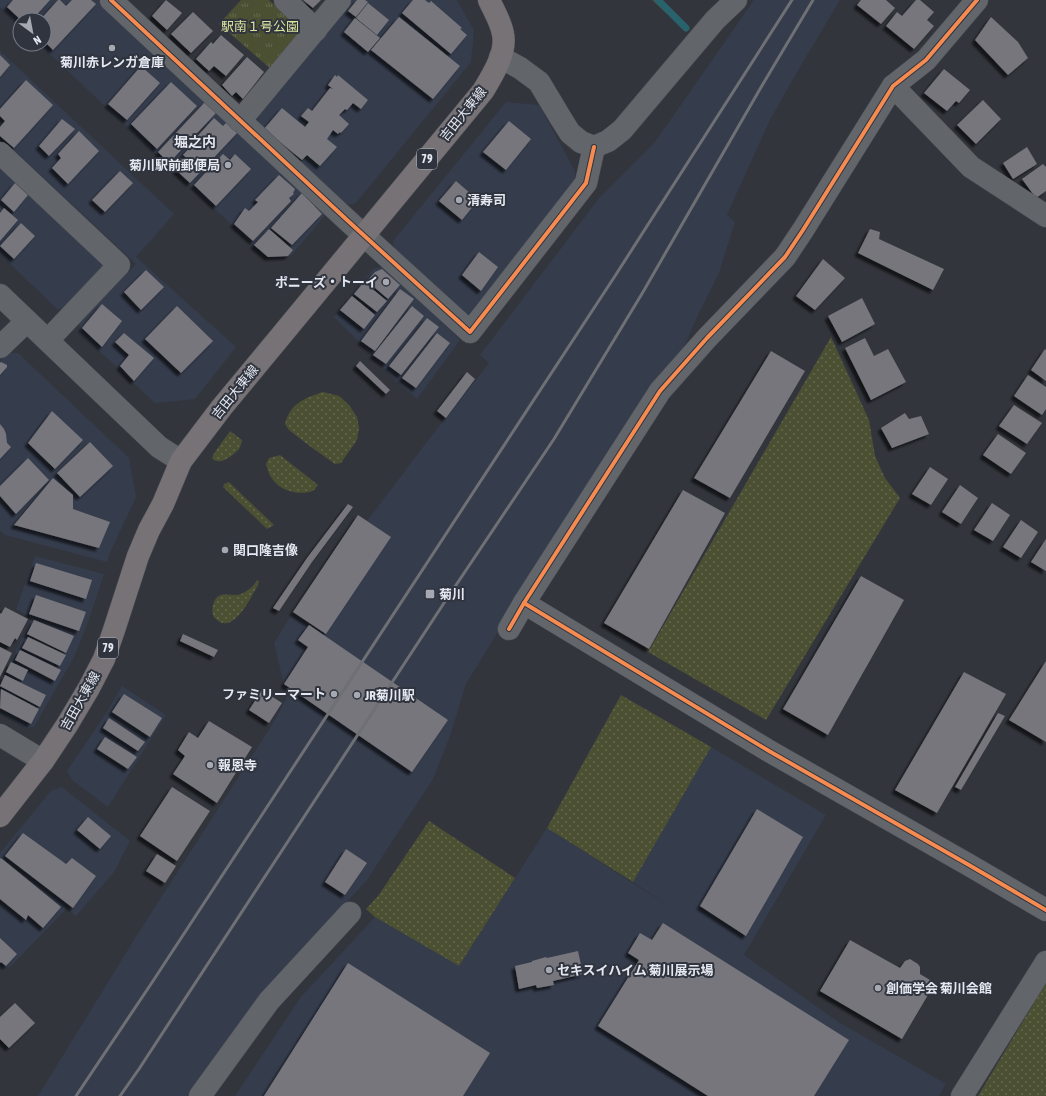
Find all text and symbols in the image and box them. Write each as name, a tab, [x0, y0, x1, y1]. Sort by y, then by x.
north arrow	[12, 12, 52, 52]
park label: 駅南１号公園	[221, 19, 299, 34]
text: N	[31, 34, 43, 47]
marker: 菊川赤レンガ倉庫	[107, 43, 117, 53]
place label: 菊川赤レンガ倉庫	[60, 55, 164, 70]
street label: 吉田大東線	[437, 84, 489, 144]
district label: 堀之内	[174, 134, 216, 150]
road number: 79	[417, 149, 437, 169]
place label: 菊川駅前郵便局	[129, 158, 220, 173]
marker: 菊川駅前郵便局	[223, 160, 233, 170]
place label: 清寿司	[467, 193, 506, 208]
marker: 清寿司	[454, 195, 464, 205]
place label: ポニーズ・トーイ	[275, 275, 378, 290]
marker: ポニーズ・トーイ	[381, 277, 391, 287]
street label: 吉田大東線	[209, 362, 261, 422]
place label: 関口隆吉像	[233, 543, 298, 558]
marker: 関口隆吉像	[220, 545, 230, 555]
place label: 菊川	[439, 587, 465, 602]
marker: 菊川	[424, 588, 436, 600]
road number: 79	[98, 638, 118, 658]
street label: 吉田大東線	[57, 669, 103, 733]
place label: ファミリーマート	[222, 687, 326, 702]
place label: JR菊川駅	[364, 688, 415, 703]
marker: ファミリーマート	[329, 689, 339, 699]
marker: JR菊川駅	[352, 690, 362, 700]
place label: 報恩寺	[218, 758, 257, 773]
marker: 報恩寺	[205, 760, 215, 770]
place label: セキスイハイム 菊川展示場	[557, 963, 714, 978]
marker: セキスイハイム 菊川展示場	[544, 965, 554, 975]
place label: 創価学会 菊川会館	[886, 981, 992, 996]
marker: 創価学会 菊川会館	[873, 983, 883, 993]

